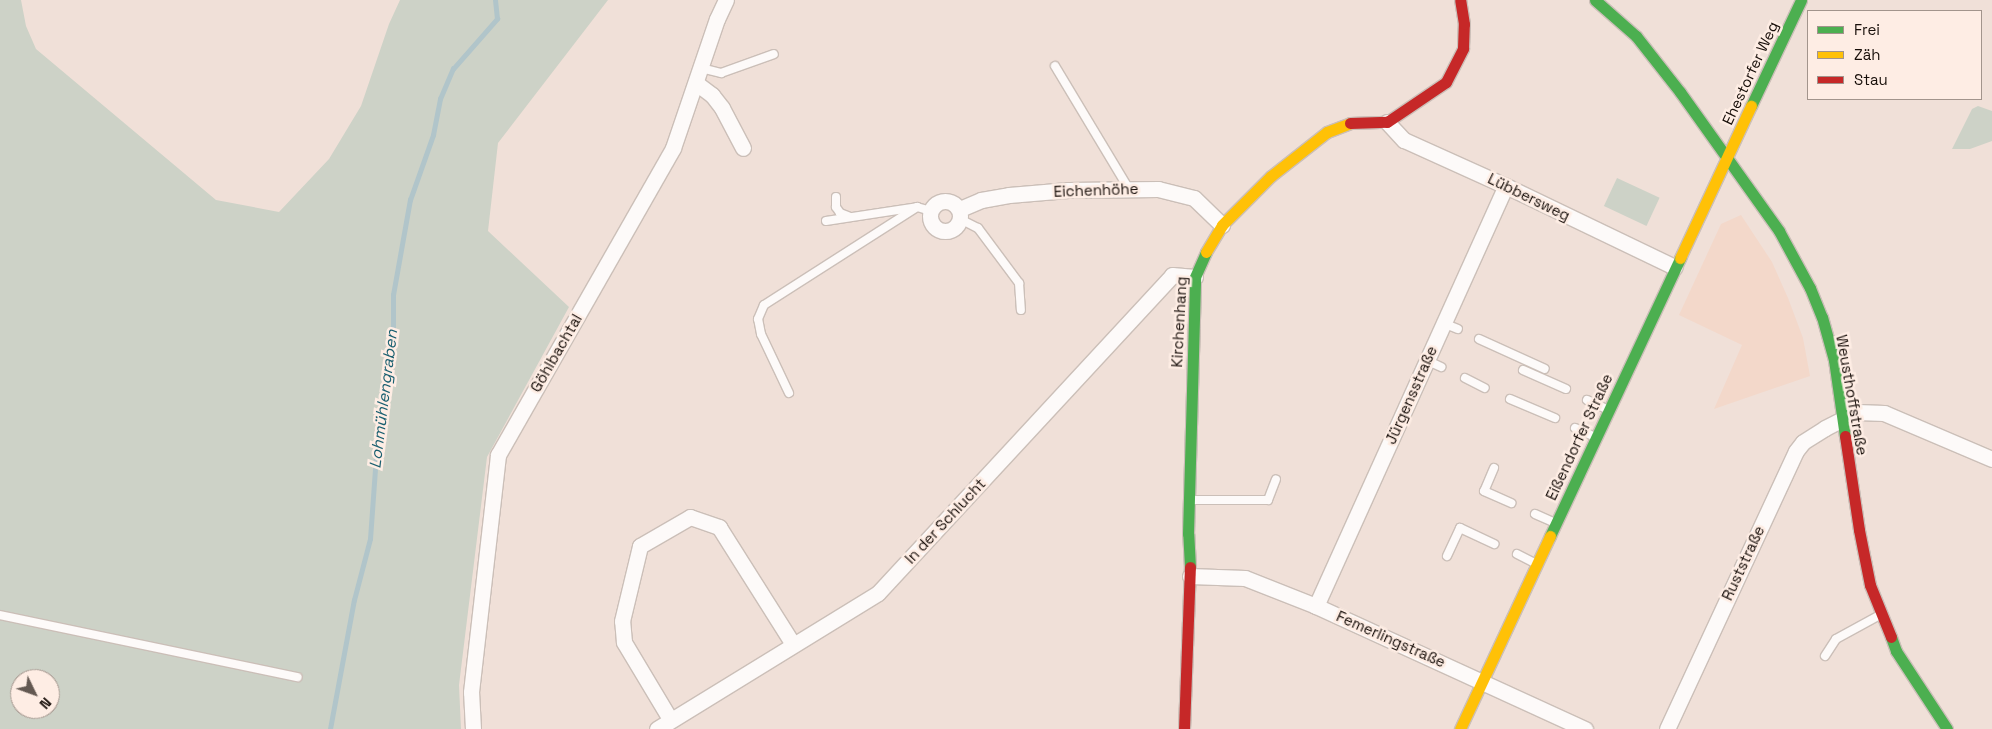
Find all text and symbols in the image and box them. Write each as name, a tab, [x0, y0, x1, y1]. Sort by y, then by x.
legend	[1807, 10, 1982, 100]
street label: Ehestorfer Weg	[1718, 18, 1782, 128]
text: Frei	[1854, 20, 1880, 39]
text: Zäh	[1854, 45, 1880, 64]
text: Stau	[1854, 70, 1888, 89]
street label: Lübbersweg	[1485, 169, 1573, 225]
street label: Eichenhöhe	[1053, 180, 1139, 200]
street label: Kirchenhang	[1168, 276, 1190, 368]
street label: Göhlbachtal	[526, 311, 586, 395]
water label: Lohmühlengraben	[366, 329, 402, 469]
street label: Weusthoffstraße	[1833, 333, 1871, 457]
street label: Jürgensstraße	[1381, 343, 1441, 447]
street label: Eißendorfer Straße	[1542, 371, 1616, 503]
street label: In der Schlucht	[901, 475, 989, 567]
street label: Ruststraße	[1718, 523, 1768, 603]
street label: Femerlingstraße	[1334, 607, 1448, 671]
north arrow	[10, 669, 60, 719]
text: N	[36, 694, 55, 713]

